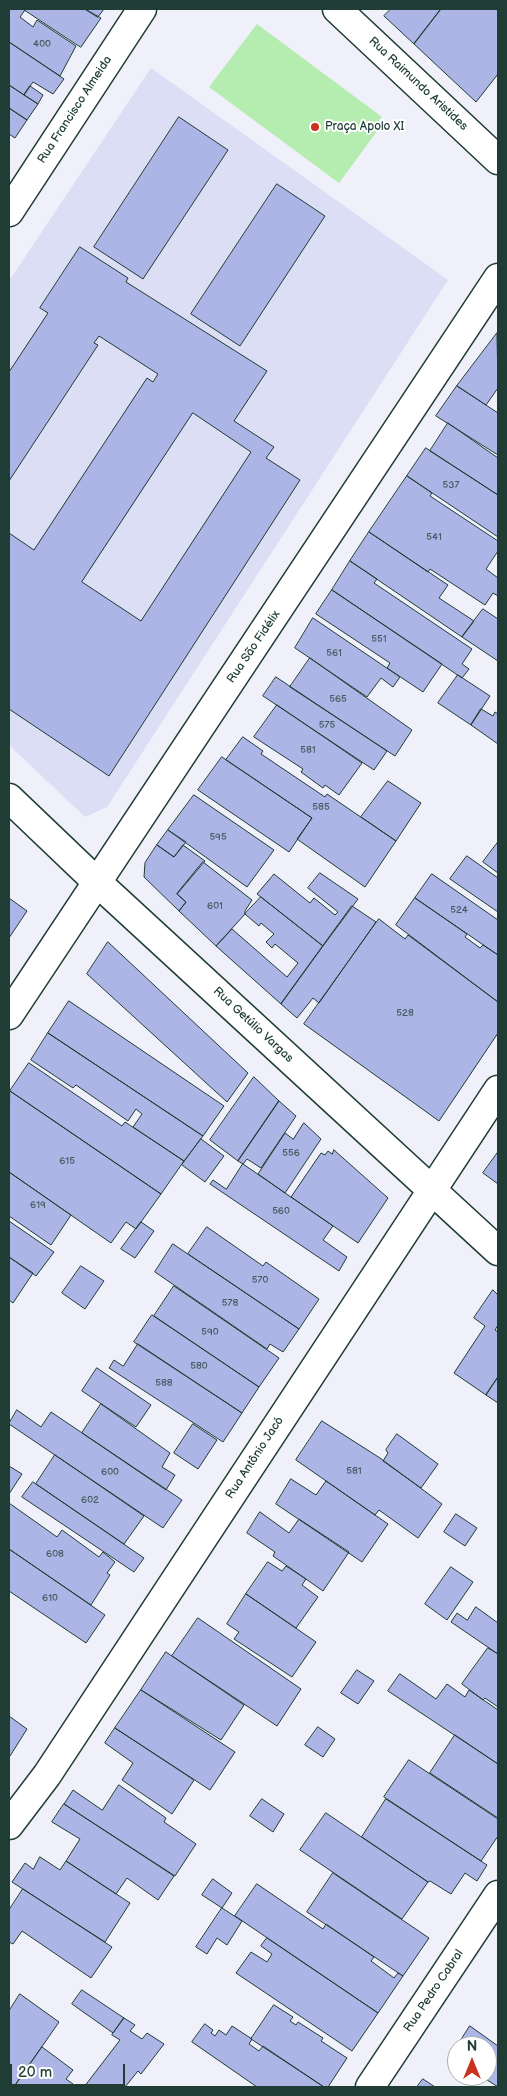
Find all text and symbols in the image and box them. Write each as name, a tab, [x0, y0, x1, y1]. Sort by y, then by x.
street label: Rua Raimundo Aristides	[365, 34, 471, 134]
house number: 400	[33, 38, 51, 50]
street label: Rua Francisco Almeida	[35, 54, 115, 166]
place label: Praça Apolo XI	[325, 120, 404, 134]
marker: Praça Apolo XI	[309, 121, 321, 133]
house number: 537	[443, 479, 459, 491]
house number: 541	[426, 531, 442, 543]
street label: Rua São Fidélix	[224, 608, 284, 686]
house number: 551	[371, 633, 387, 645]
house number: 561	[326, 647, 342, 659]
house number: 565	[329, 693, 347, 705]
house number: 575	[319, 719, 335, 731]
house number: 581	[300, 744, 316, 756]
house number: 585	[312, 801, 330, 813]
house number: 595	[209, 831, 227, 843]
house number: 601	[207, 900, 223, 912]
house number: 524	[450, 904, 468, 916]
street label: Rua Getúlio Vargas	[210, 984, 296, 1066]
house number: 528	[396, 1007, 414, 1019]
house number: 556	[282, 1147, 300, 1159]
house number: 615	[59, 1155, 75, 1167]
house number: 619	[30, 1199, 46, 1211]
house number: 560	[272, 1205, 290, 1217]
house number: 570	[252, 1274, 268, 1286]
house number: 578	[222, 1297, 238, 1309]
house number: 590	[201, 1326, 219, 1338]
house number: 580	[190, 1360, 208, 1372]
house number: 588	[155, 1377, 173, 1389]
street label: Rua Antônio Jacó	[223, 1414, 287, 1502]
house number: 581	[346, 1465, 362, 1477]
house number: 600	[101, 1466, 119, 1478]
house number: 602	[81, 1494, 99, 1506]
house number: 608	[46, 1548, 64, 1560]
house number: 610	[42, 1592, 58, 1604]
street label: Rua Pedro Cabral	[401, 1947, 467, 2035]
north arrow	[447, 2036, 497, 2086]
text: N	[467, 2038, 477, 2055]
scale bar	[12, 2054, 128, 2086]
text: 20 m	[18, 2063, 52, 2082]

